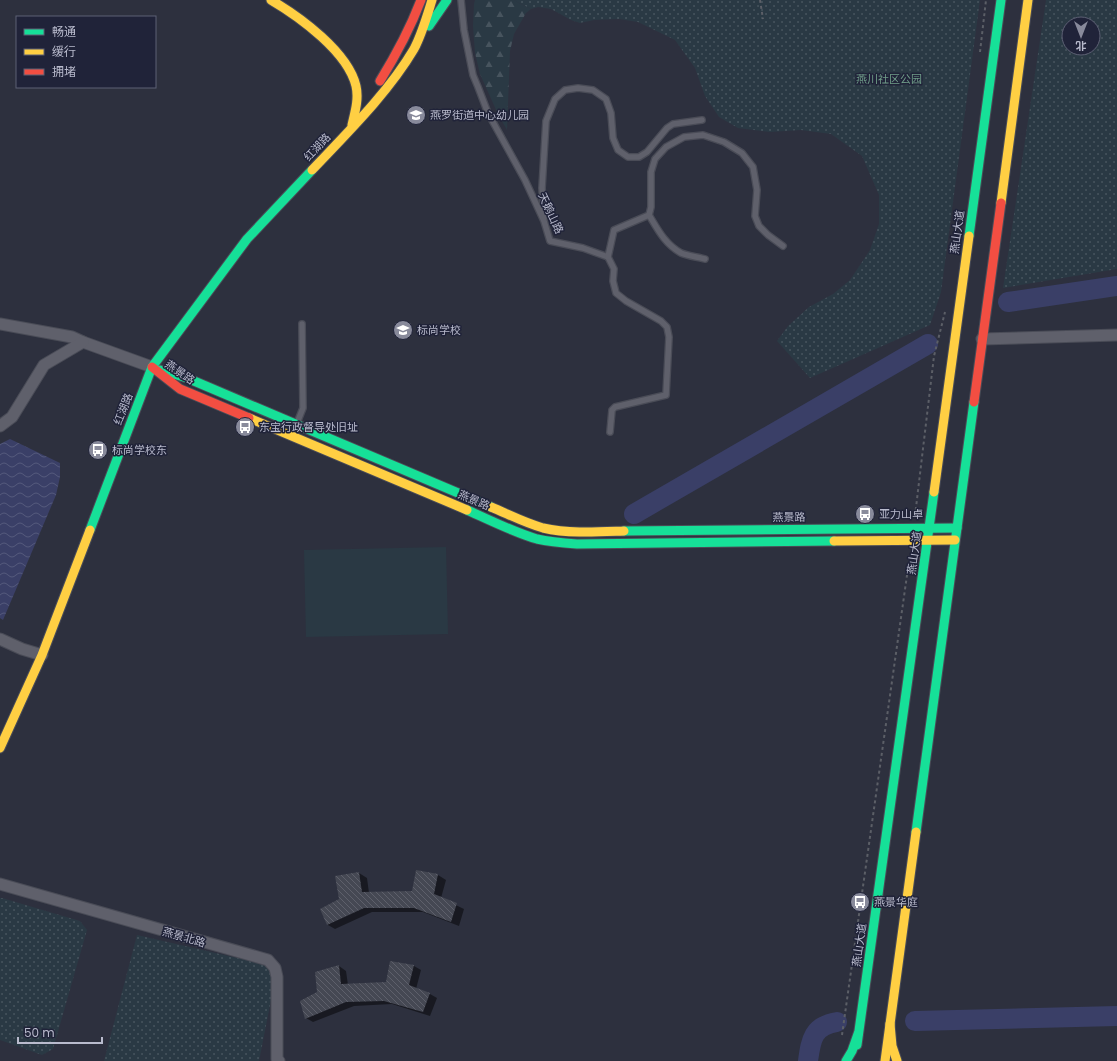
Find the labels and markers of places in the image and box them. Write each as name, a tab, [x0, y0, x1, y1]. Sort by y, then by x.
school or university icon: 燕罗街道中心幼儿园	[405, 104, 427, 126]
place label: 燕罗街道中心幼儿园	[430, 107, 529, 123]
school or university icon: 标尚学校	[392, 319, 414, 341]
place label: 标尚学校	[417, 322, 461, 338]
bus stop icon: 东宝行政督导处旧址	[234, 416, 256, 438]
place label: 东宝行政督导处旧址	[259, 419, 358, 435]
bus stop icon: 标尚学校东	[87, 439, 109, 461]
place label: 标尚学校东	[112, 442, 167, 458]
bus stop icon: 亚力山卓	[854, 503, 876, 525]
place label: 亚力山卓	[879, 506, 923, 522]
bus stop icon: 燕景华庭	[849, 891, 871, 913]
place label: 燕景华庭	[874, 894, 918, 910]

